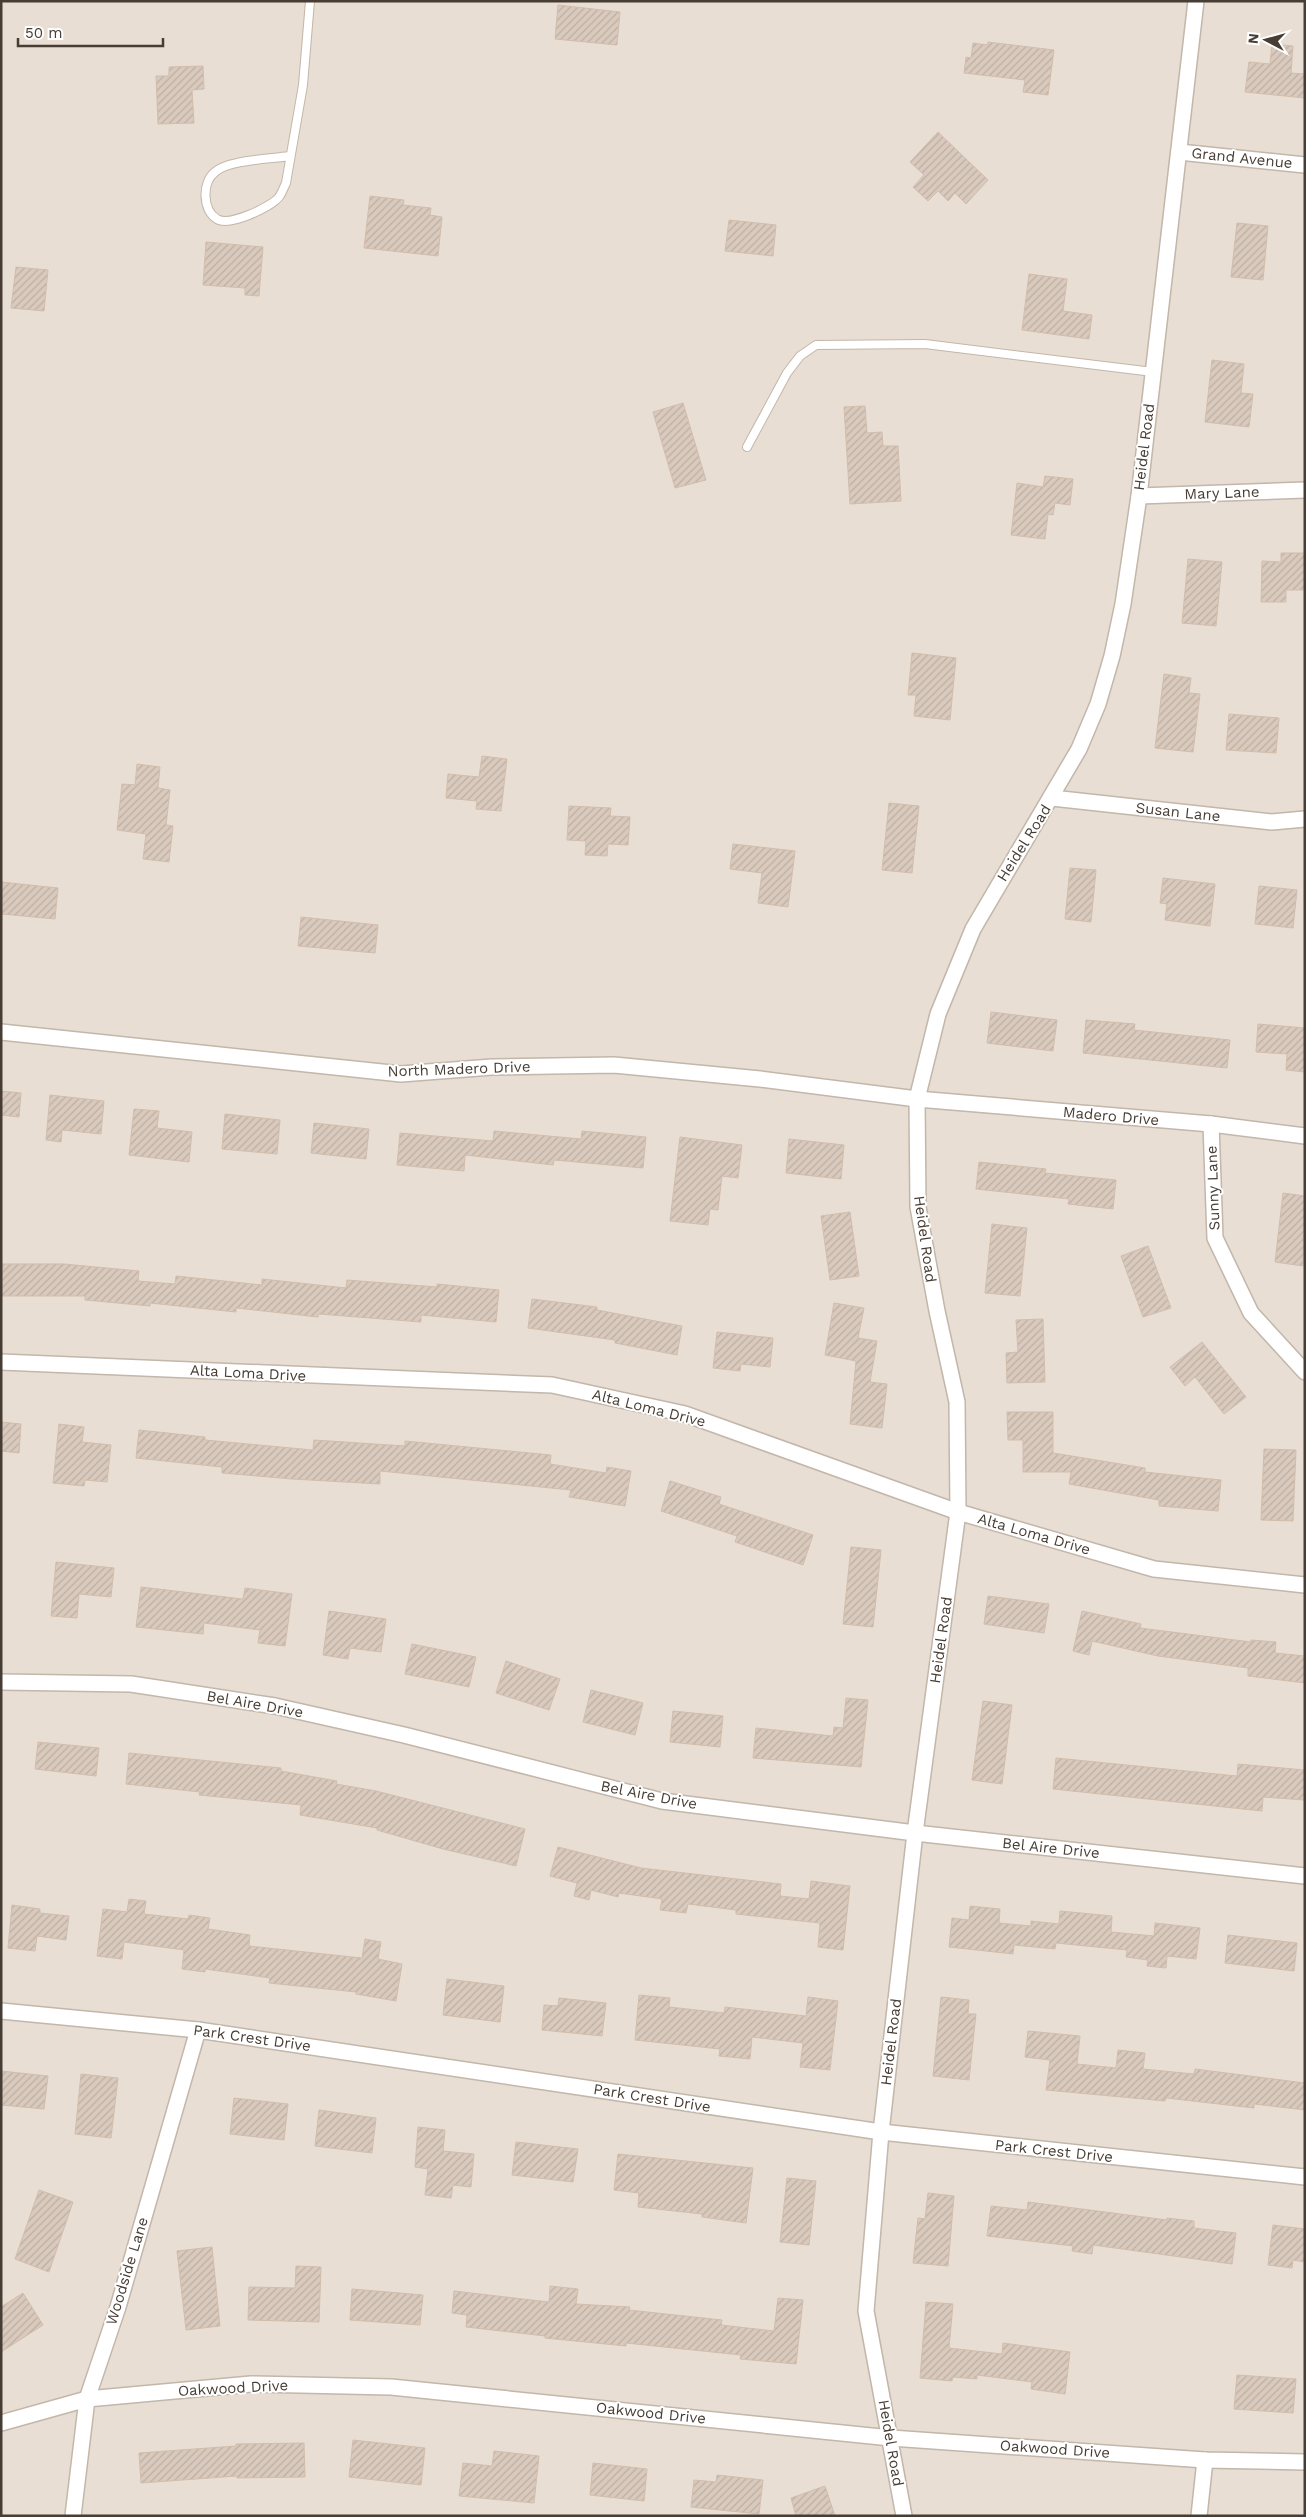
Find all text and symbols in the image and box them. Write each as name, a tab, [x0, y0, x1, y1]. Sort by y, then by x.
scale bar	[18, 15, 162, 47]
north arrow	[1241, 15, 1291, 65]
text: 50 m	[25, 24, 62, 42]
text: N	[1245, 33, 1262, 45]
street label: Grand Avenue	[1191, 144, 1293, 172]
street label: Heidel Road	[1130, 403, 1158, 491]
street label: Mary Lane	[1184, 483, 1260, 503]
street label: Susan Lane	[1135, 799, 1221, 825]
street label: Heidel Road	[993, 801, 1055, 885]
street label: North Madero Drive	[387, 1058, 531, 1080]
street label: Madero Drive	[1062, 1103, 1160, 1129]
street label: Sunny Lane	[1203, 1145, 1223, 1231]
street label: Heidel Road	[910, 1194, 940, 1284]
street label: Alta Loma Drive	[189, 1361, 307, 1385]
street label: Alta Loma Drive	[590, 1385, 708, 1431]
street label: Alta Loma Drive	[976, 1509, 1092, 1559]
street label: Heidel Road	[926, 1595, 956, 1685]
street label: Bel Aire Drive	[205, 1687, 305, 1721]
street label: Bel Aire Drive	[599, 1777, 699, 1813]
street label: Bel Aire Drive	[1001, 1834, 1101, 1862]
street label: Heidel Road	[877, 1998, 905, 2086]
street label: Park Crest Drive	[192, 2021, 312, 2055]
street label: Park Crest Drive	[592, 2080, 712, 2116]
street label: Park Crest Drive	[994, 2136, 1114, 2166]
street label: Woodside Lane	[102, 2215, 152, 2327]
street label: Oakwood Drive	[177, 2376, 289, 2400]
street label: Oakwood Drive	[595, 2398, 707, 2428]
street label: Heidel Road	[875, 2398, 907, 2488]
street label: Oakwood Drive	[999, 2436, 1111, 2462]

